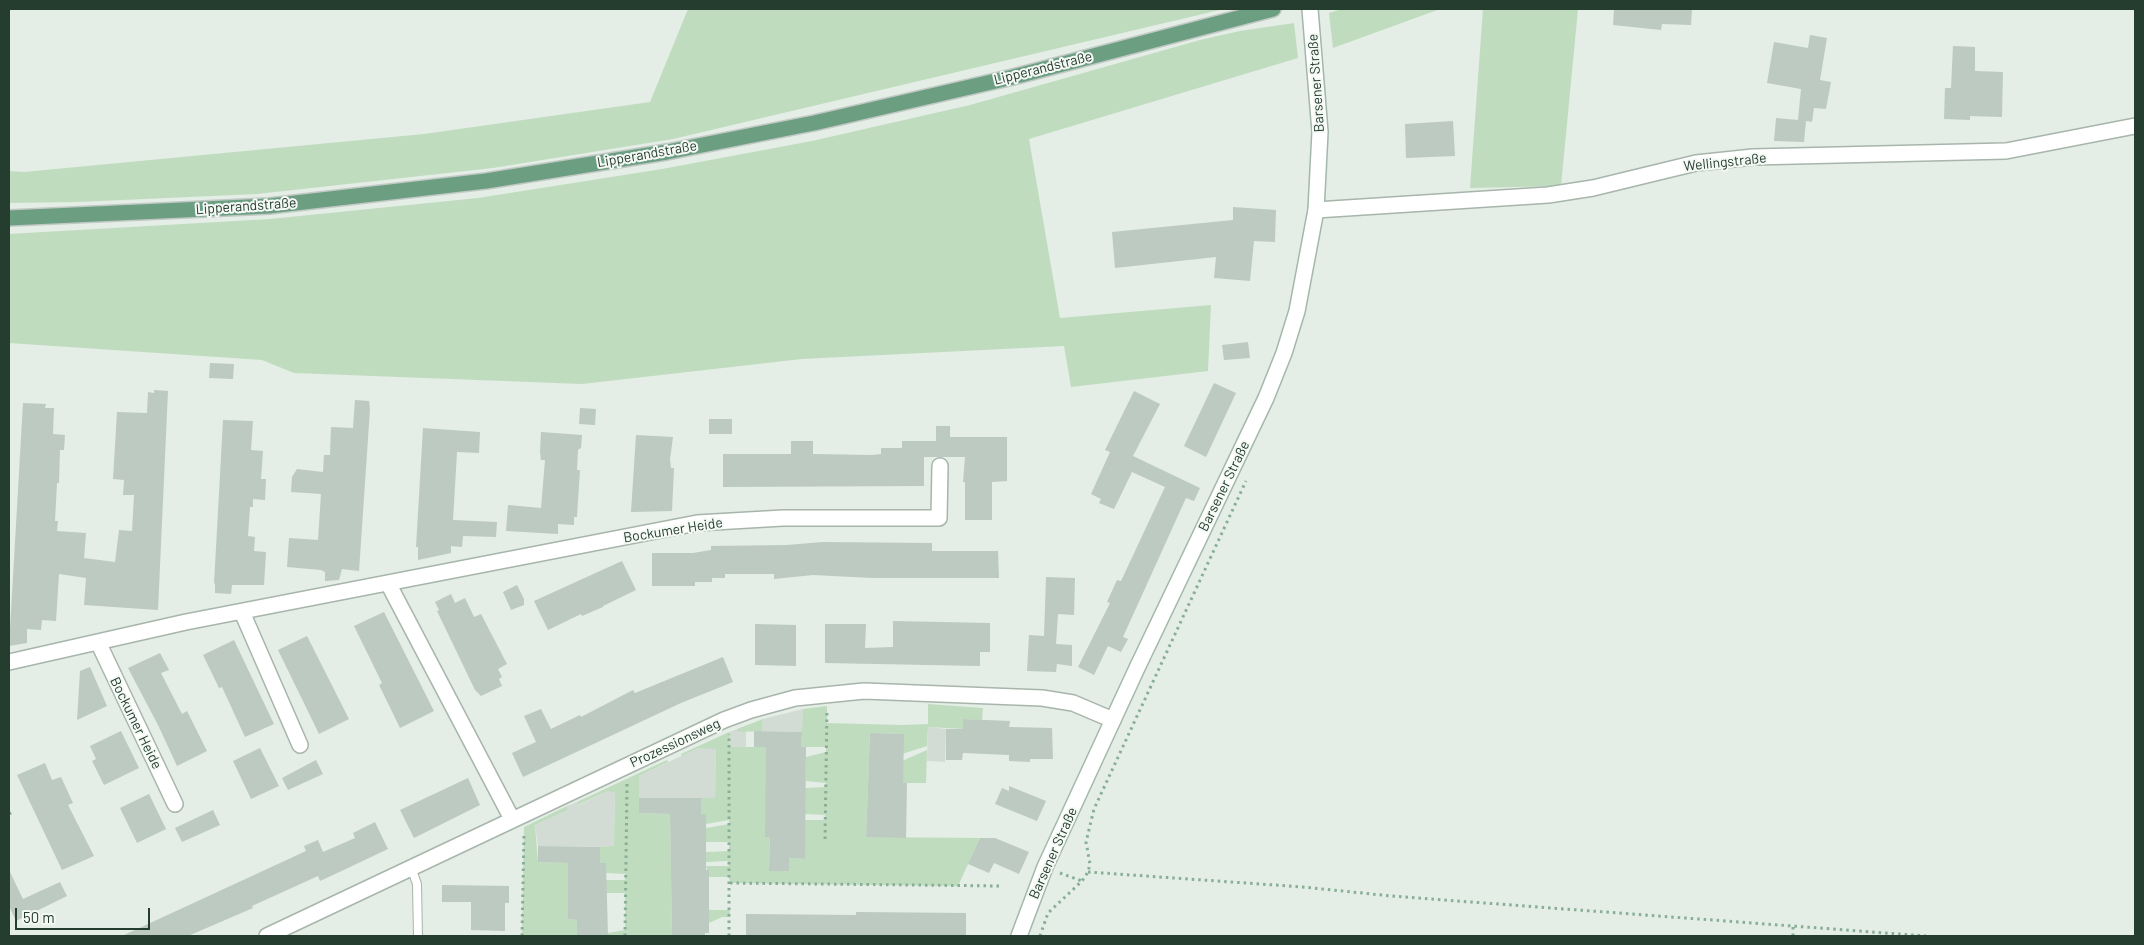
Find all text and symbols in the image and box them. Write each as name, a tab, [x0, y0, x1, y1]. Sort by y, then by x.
street label: Barsener Straße	[1304, 33, 1328, 133]
street label: Lipperandstraße	[992, 48, 1094, 88]
street label: Lipperandstraße	[596, 137, 698, 171]
street label: Wellingstraße	[1683, 149, 1767, 175]
street label: Lipperandstraße	[195, 194, 297, 218]
street label: Barsener Straße	[1195, 438, 1253, 534]
street label: Bockumer Heide	[622, 514, 724, 546]
street label: Bockumer Heide	[106, 674, 166, 772]
street label: Prozessionsweg	[627, 715, 723, 771]
street label: Barsener Straße	[1025, 805, 1081, 901]
scale bar	[18, 898, 152, 930]
text: 50 m	[23, 908, 55, 926]

